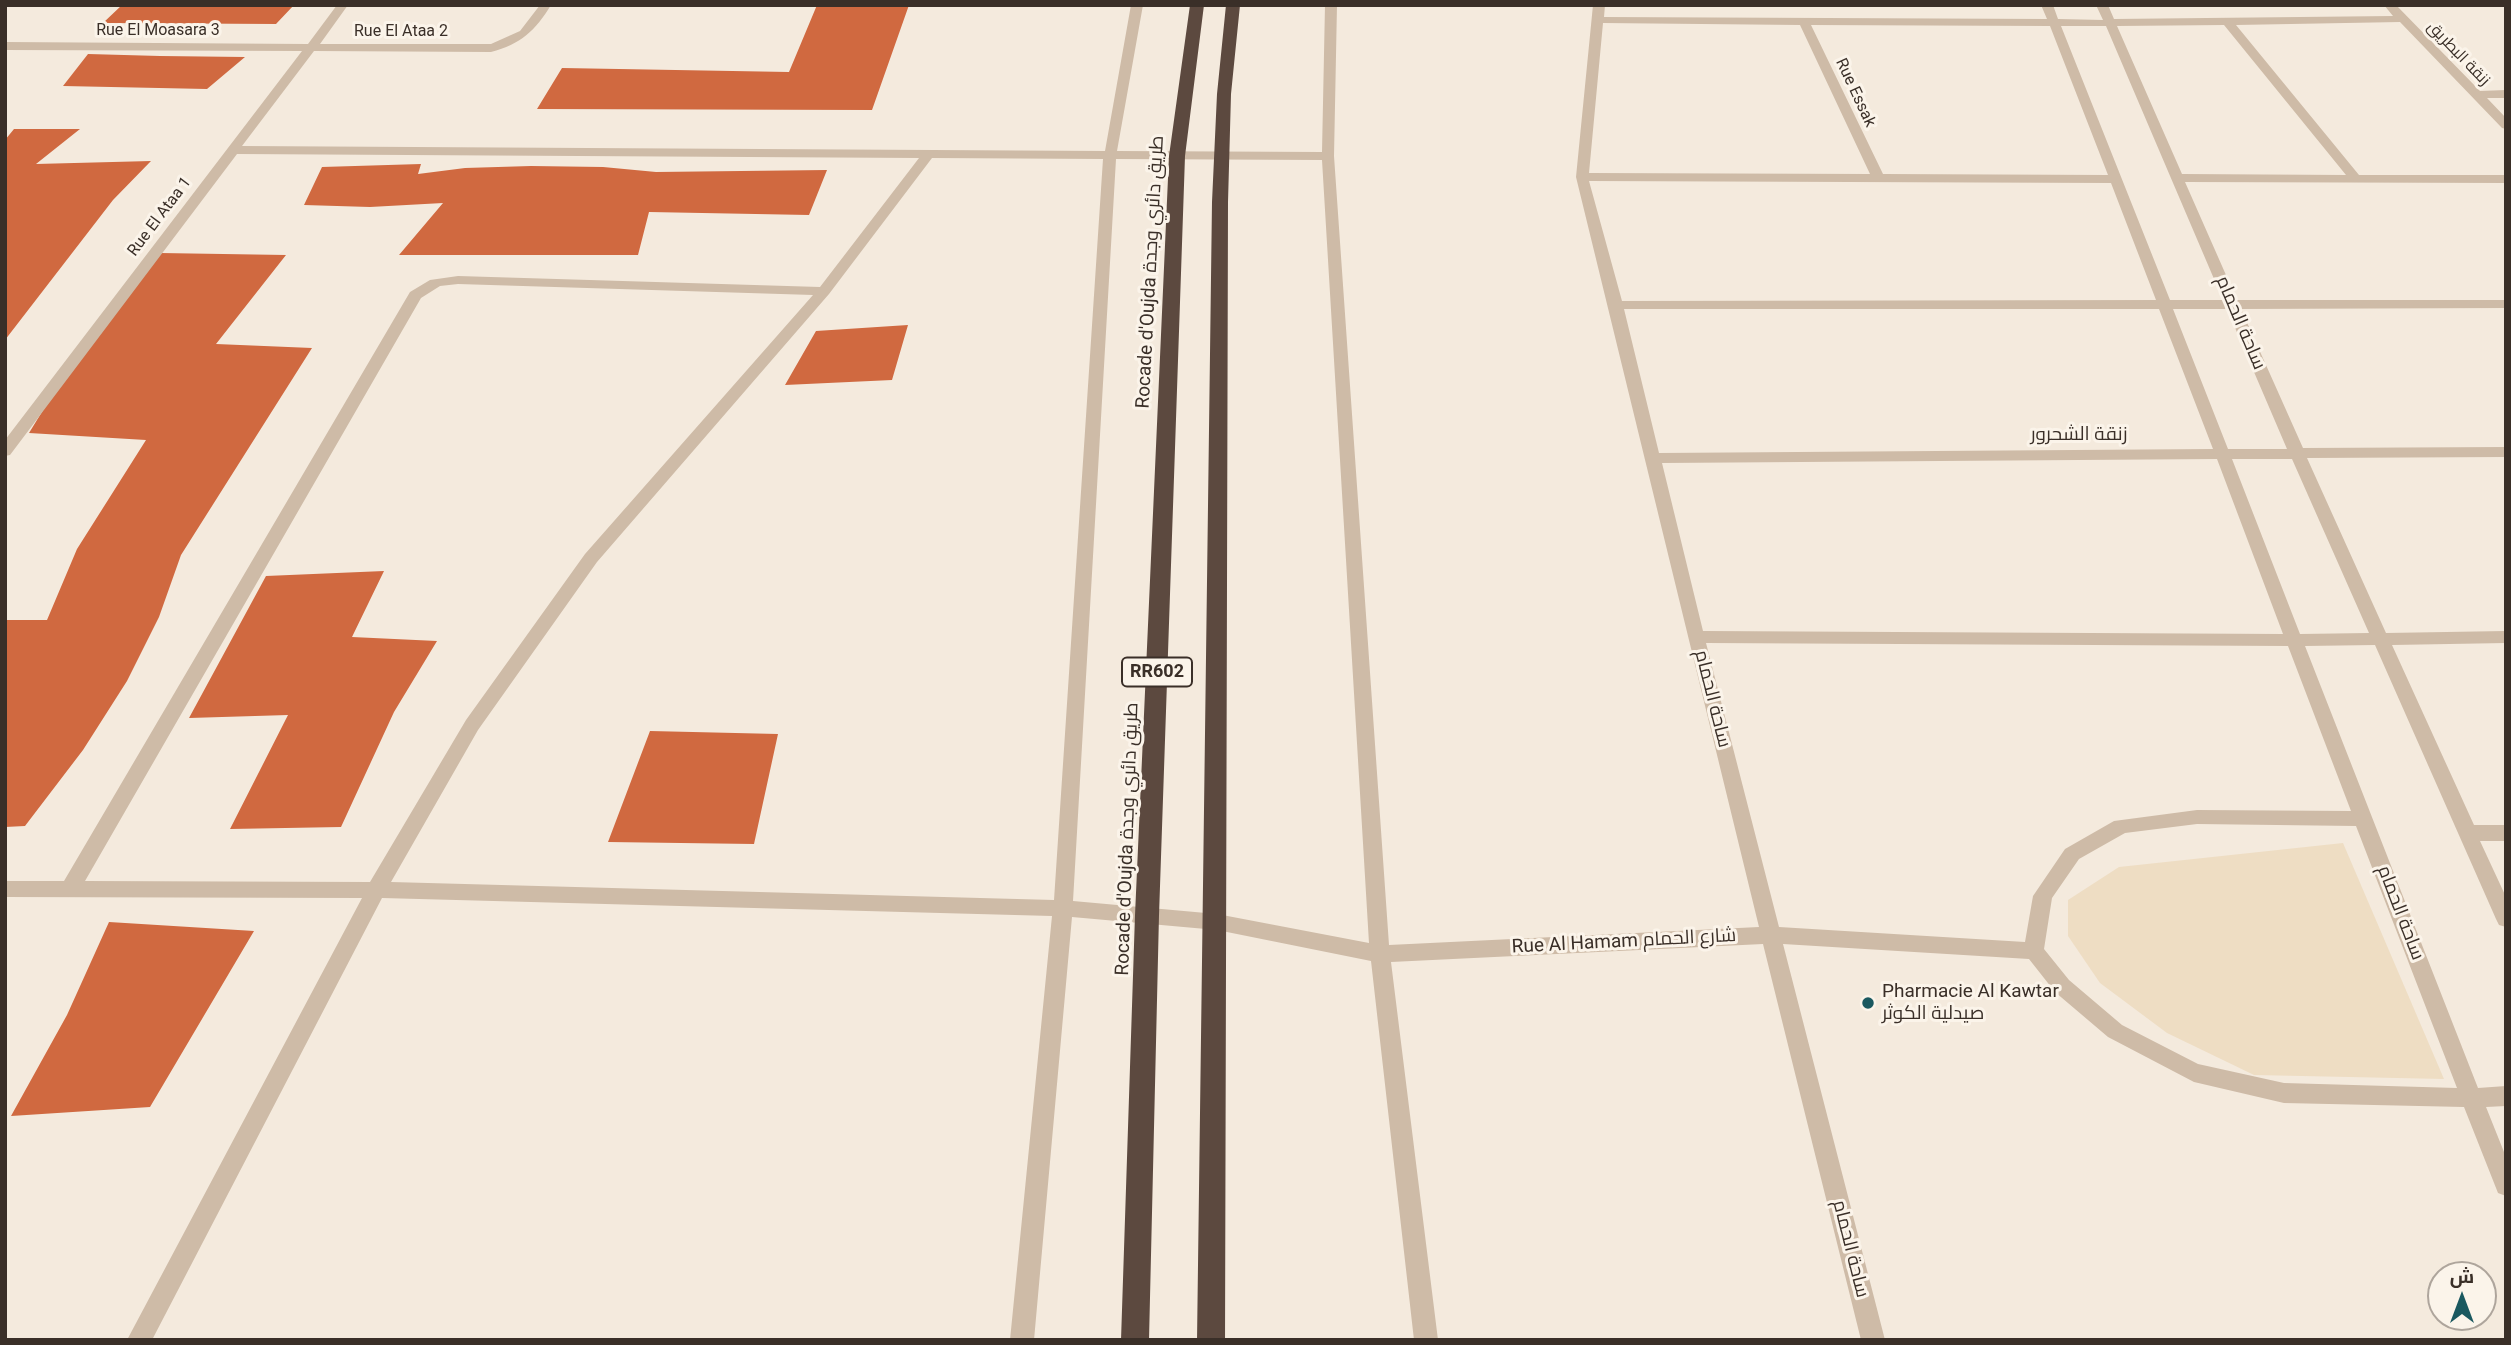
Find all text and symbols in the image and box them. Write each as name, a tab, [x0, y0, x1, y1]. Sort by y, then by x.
street label: زنقة البطريق	[2423, 18, 2493, 90]
street label: Rue El Moasara 3	[96, 21, 220, 41]
street label: Rue El Ataa 2	[354, 22, 448, 42]
street label: Rue Essak	[1831, 56, 1879, 130]
street label: Rocade d'Oujda طريق دائري وجدة	[1132, 135, 1170, 409]
street label: Rue El Ataa 1	[124, 174, 196, 260]
street label: ساحة الحمام	[2210, 273, 2270, 373]
street label: زنقة الشحرور	[2030, 424, 2128, 446]
street label: ساحة الحمام	[1689, 648, 1735, 750]
road number: RR602	[1122, 658, 1192, 686]
street label: Rocade d'Oujda طريق دائري وجدة	[1112, 702, 1144, 976]
street label: ساحة الحمام	[2371, 862, 2429, 964]
street label: Rue Al Hamam شارع الحمام	[1511, 925, 1737, 959]
place label: Pharmacie Al Kawtar صيدلية الكوثر	[1882, 981, 2059, 1025]
marker: Pharmacie Al Kawtar صيدلية الكوثر	[1860, 995, 1876, 1011]
street label: ساحة الحمام	[1827, 1198, 1873, 1300]
north arrow	[2427, 1261, 2497, 1331]
text: ش	[2450, 1265, 2474, 1288]

